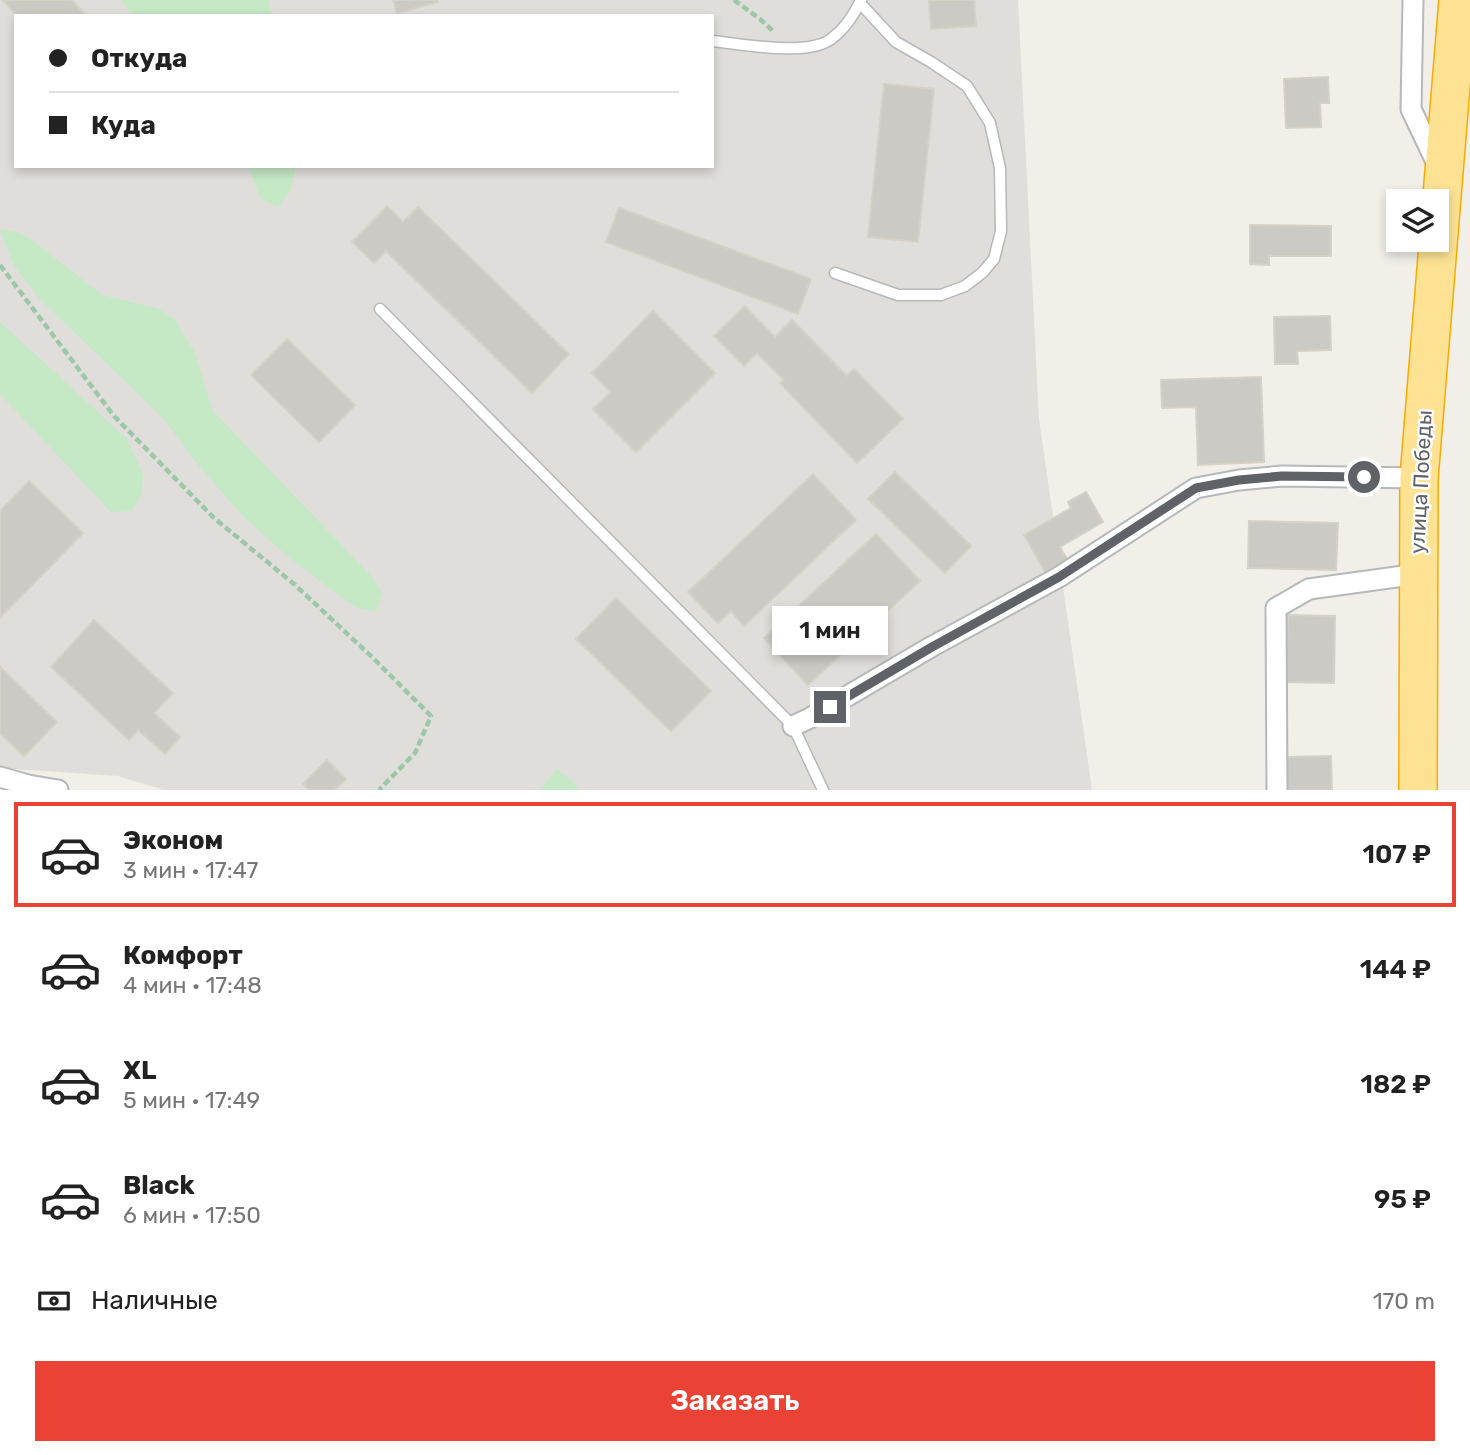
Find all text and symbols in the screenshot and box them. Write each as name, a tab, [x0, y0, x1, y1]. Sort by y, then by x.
text: Откуда	[91, 43, 187, 74]
text: Куда	[91, 110, 156, 141]
map controls	[1386, 189, 1449, 252]
button: layers	[1386, 189, 1449, 252]
street label: улица Победы	[1404, 409, 1437, 555]
route start	[1348, 461, 1380, 493]
callout: 1 мин	[772, 606, 888, 654]
text: 1 мин	[799, 616, 861, 644]
route end	[814, 691, 846, 723]
icon: car	[39, 823, 102, 886]
text: Эконом	[123, 825, 223, 856]
text: 107 ₽	[1363, 839, 1431, 870]
text: 3 мин · 17:47	[123, 856, 258, 884]
icon: car	[39, 938, 102, 1001]
text: Комфорт	[123, 940, 243, 971]
text: 144 ₽	[1360, 954, 1431, 985]
text: 4 мин · 17:48	[123, 971, 262, 999]
icon: car	[39, 1053, 102, 1116]
text: XL	[123, 1055, 156, 1086]
text: 182 ₽	[1361, 1069, 1431, 1100]
text: 5 мин · 17:49	[123, 1086, 260, 1114]
icon: car	[39, 1168, 102, 1231]
text: Black	[123, 1170, 195, 1201]
text: 95 ₽	[1374, 1184, 1431, 1215]
text: 6 мин · 17:50	[123, 1201, 261, 1229]
icon: cash	[35, 1282, 73, 1320]
text: Наличные	[91, 1285, 218, 1316]
text: 170 m	[1373, 1287, 1435, 1315]
button: Заказать	[35, 1361, 1435, 1441]

